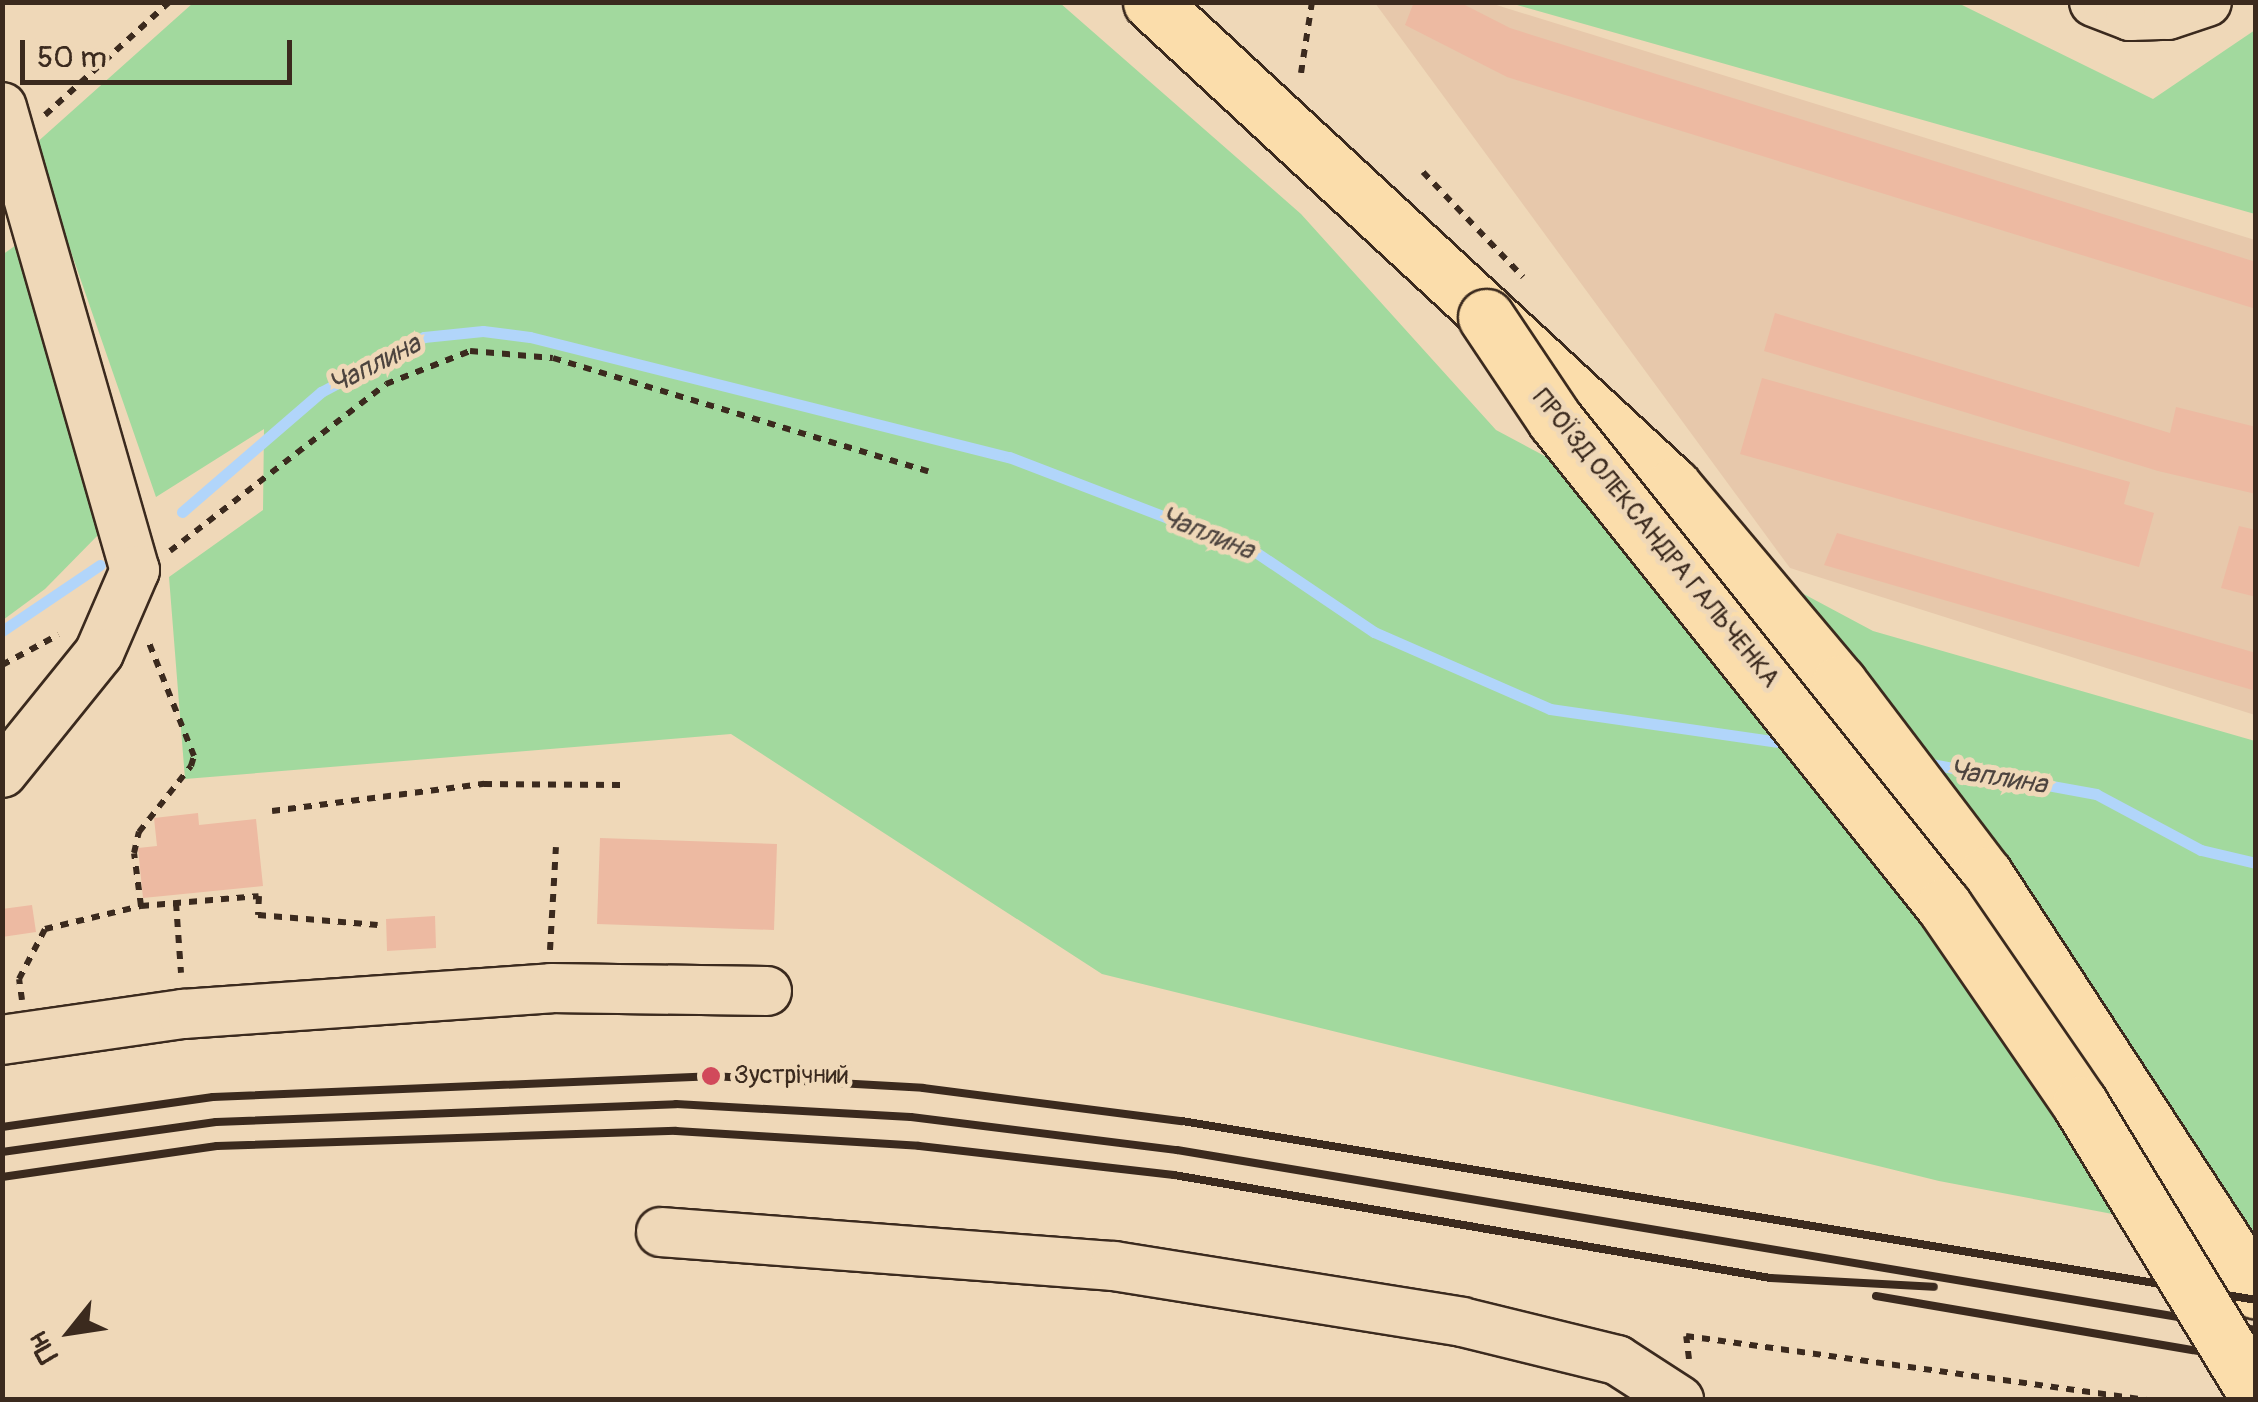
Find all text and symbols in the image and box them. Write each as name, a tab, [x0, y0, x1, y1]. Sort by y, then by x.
scale bar	[25, 20, 298, 82]
text: 50 m	[37, 39, 107, 76]
water label: Чаплина	[324, 328, 426, 402]
street label: ПРОЇЗД ОЛЕКСАНДРА ГАЛЬЧЕНКА	[1525, 384, 1785, 694]
water label: Чаплина	[1155, 500, 1259, 568]
water label: Чаплина	[1947, 754, 2049, 802]
place label: Зустрічний	[734, 1061, 849, 1091]
marker: Зустрічний	[698, 1063, 724, 1089]
north arrow	[20, 1282, 120, 1382]
text: Пн	[21, 1325, 66, 1369]

